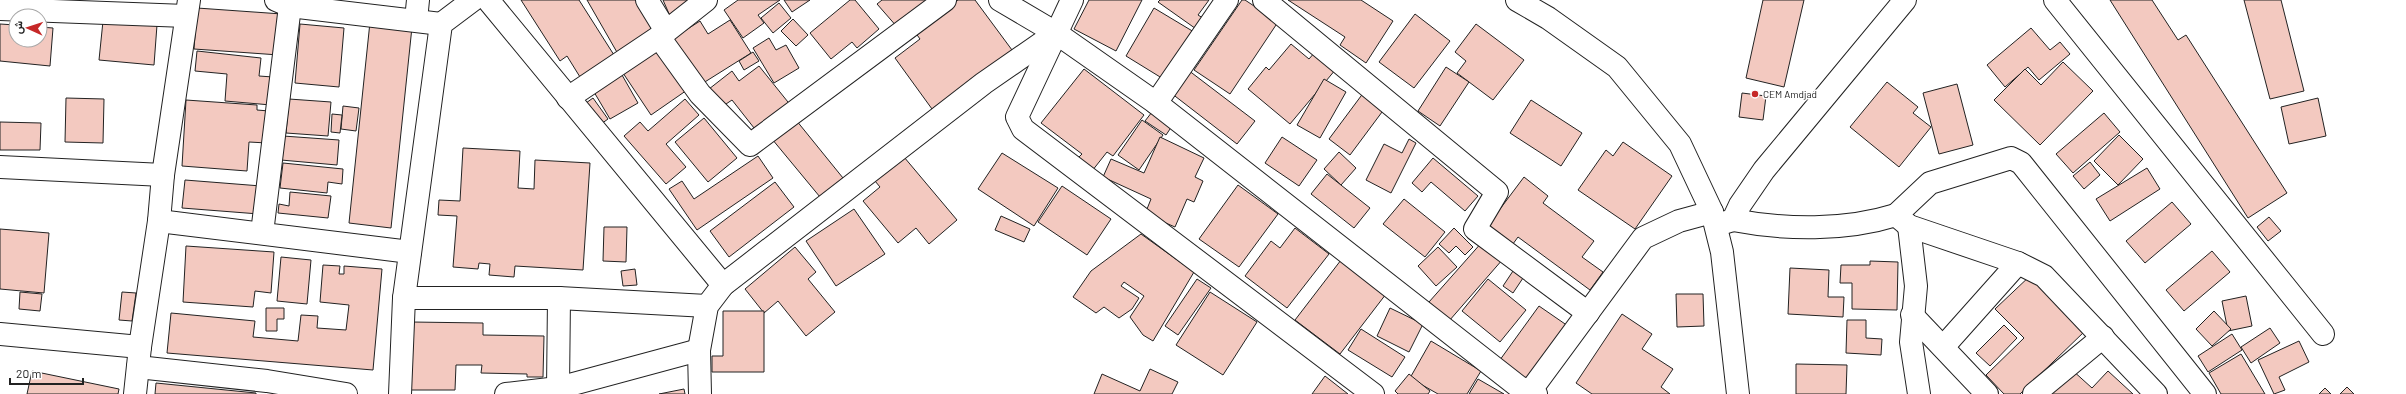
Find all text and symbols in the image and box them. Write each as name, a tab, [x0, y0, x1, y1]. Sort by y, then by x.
north arrow	[8, 8, 48, 48]
text: ش	[11, 21, 25, 34]
place label: CEM Amdjad	[1763, 88, 1817, 100]
marker: CEM Amdjad	[1750, 89, 1760, 99]
scale bar	[10, 360, 83, 386]
text: 20 m	[16, 366, 42, 380]

